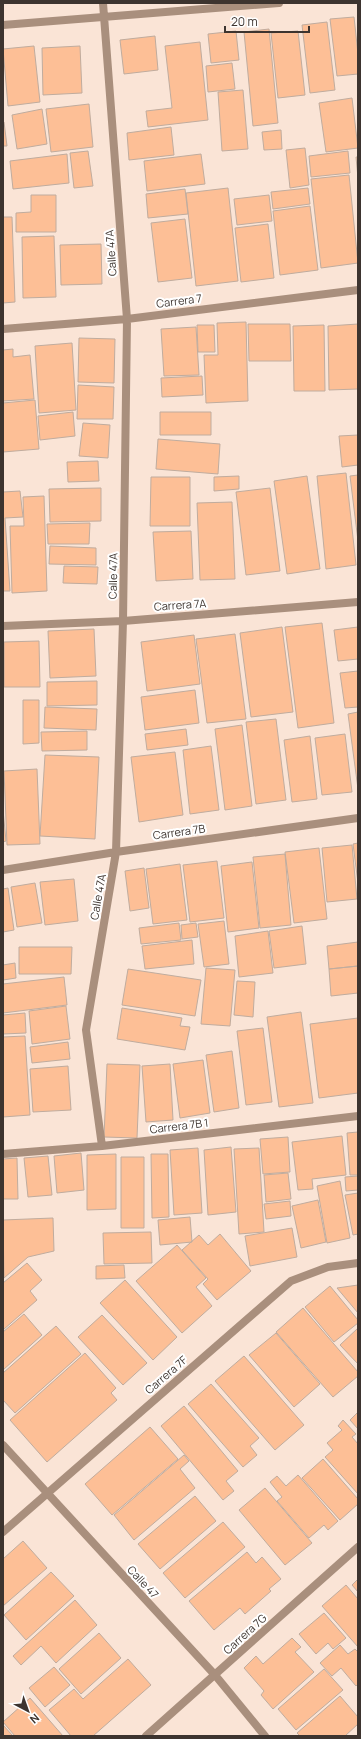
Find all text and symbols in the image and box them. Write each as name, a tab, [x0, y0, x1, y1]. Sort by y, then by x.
scale bar	[225, 8, 309, 34]
text: 20 m	[231, 13, 258, 30]
street label: Calle 47A	[101, 229, 120, 277]
street label: Carrera 7	[155, 290, 203, 311]
street label: Calle 47A	[105, 553, 120, 599]
street label: Carrera 7A	[153, 595, 207, 614]
street label: Carrera 7B	[152, 820, 206, 843]
street label: Calle 47A	[86, 873, 109, 921]
street label: Carrera 7B 1	[149, 1114, 209, 1137]
street label: Carrera 7F	[141, 1352, 190, 1397]
street label: Calle 47	[124, 1562, 162, 1601]
street label: Carrera 7G	[220, 1610, 270, 1657]
north arrow	[8, 1691, 48, 1731]
text: N	[27, 1711, 43, 1727]

